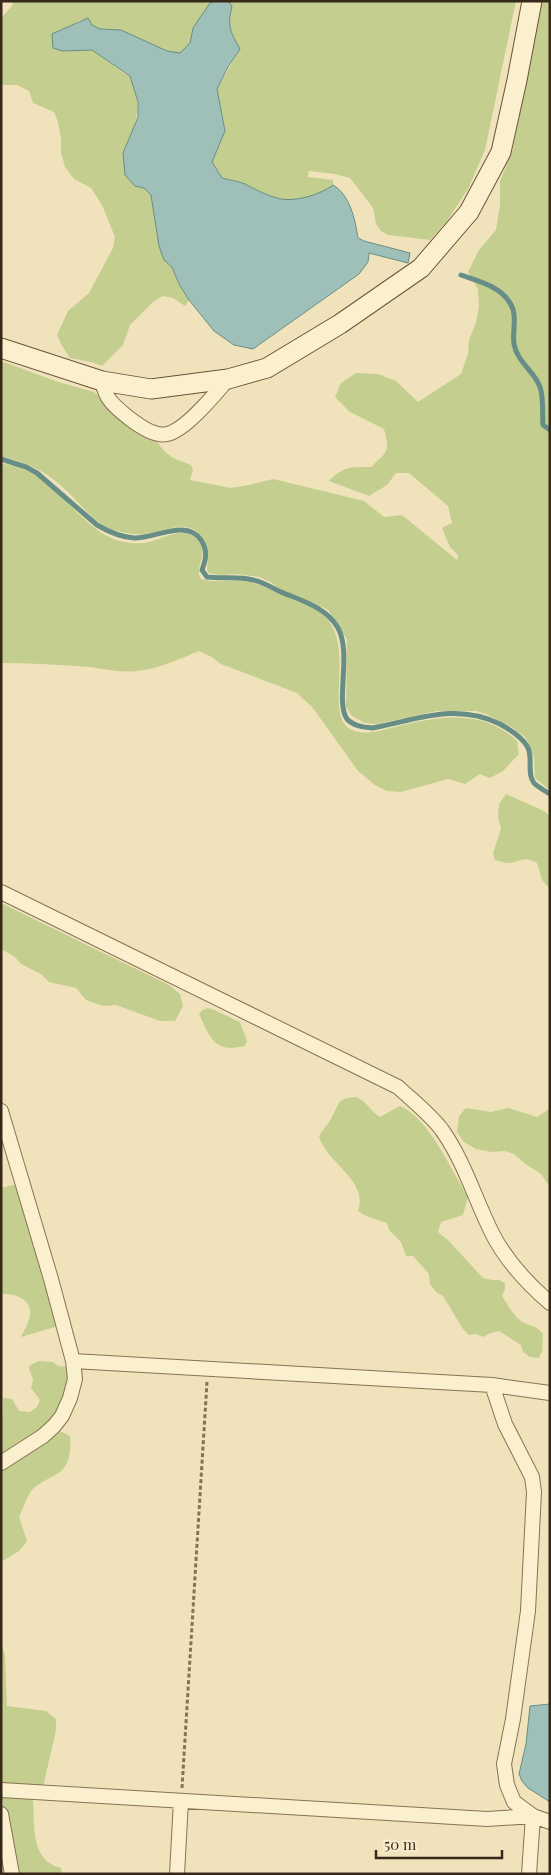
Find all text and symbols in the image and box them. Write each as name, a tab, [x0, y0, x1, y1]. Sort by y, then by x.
scale bar	[376, 1828, 502, 1860]
text: 50 m	[384, 1834, 417, 1854]

